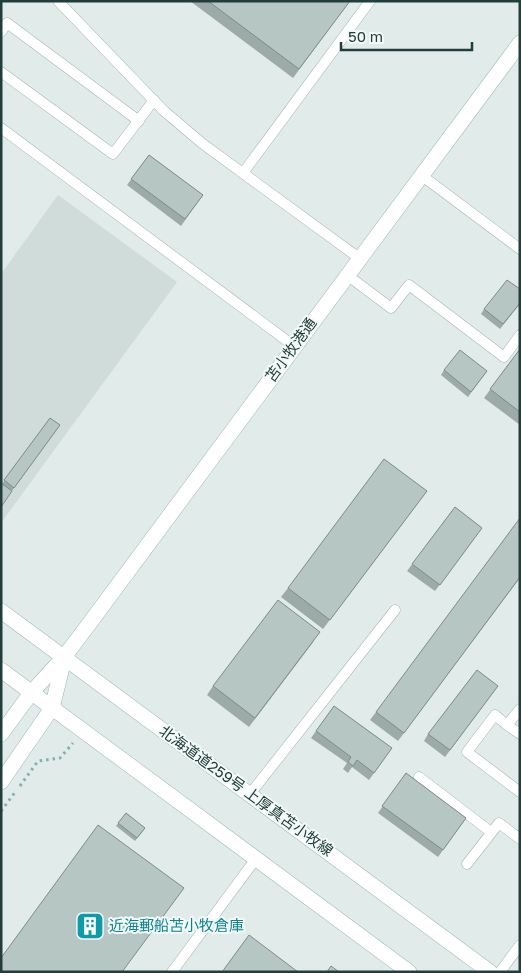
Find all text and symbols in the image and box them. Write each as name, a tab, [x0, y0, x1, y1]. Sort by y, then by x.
scale bar	[341, 20, 472, 52]
text: 50 m	[348, 27, 383, 45]
street label: 苫小牧港通	[261, 314, 320, 385]
street label: 北海道道259号 上厚真苫小牧線	[156, 721, 337, 859]
building icon: 近海郵船苫小牧倉庫	[75, 911, 105, 941]
place label: 近海郵船苫小牧倉庫	[109, 916, 244, 934]

